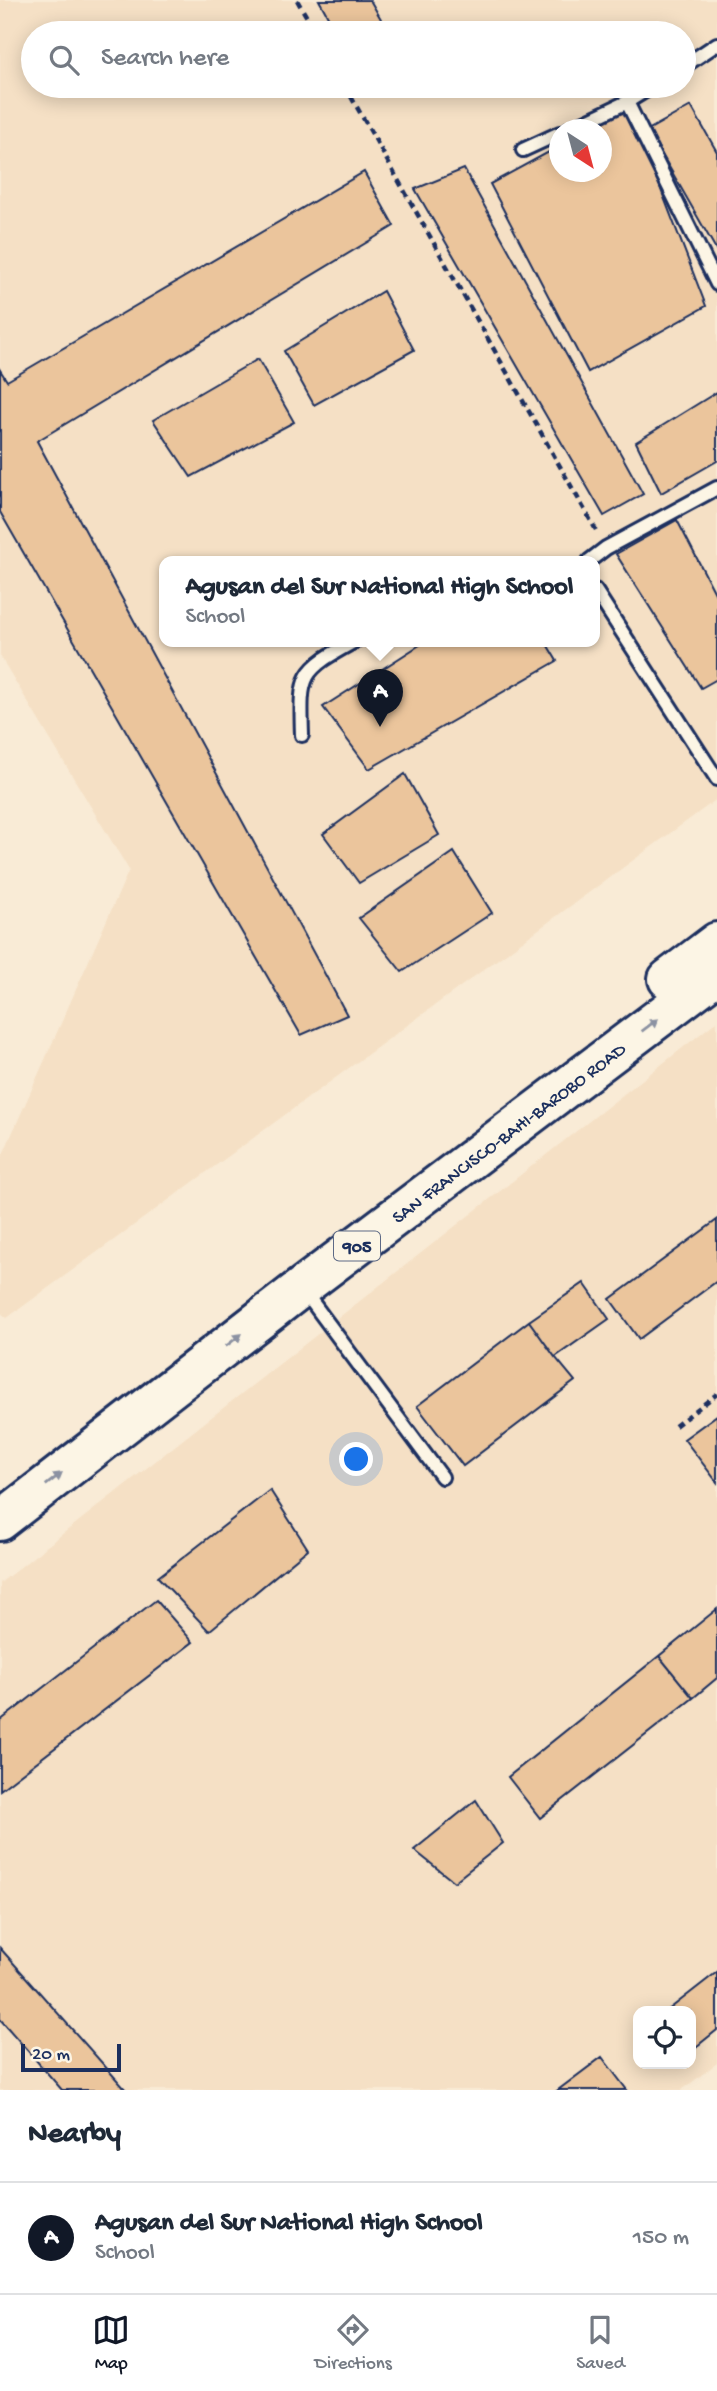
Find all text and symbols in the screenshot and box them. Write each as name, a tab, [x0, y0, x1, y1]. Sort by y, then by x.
search box	[21, 21, 696, 98]
icon: search	[45, 41, 83, 79]
text: Search here	[101, 44, 229, 75]
north arrow	[549, 119, 612, 182]
popup	[159, 556, 600, 647]
text: Agusan del Sur National High School	[186, 573, 573, 604]
text: School	[186, 604, 245, 631]
pin: A	[357, 669, 403, 727]
one-way arrow	[640, 1017, 658, 1032]
street label: SAN FRANCISCO-BAHI-BAROBO ROAD	[389, 1038, 632, 1230]
road number: 905	[334, 1232, 380, 1260]
one-way arrow	[225, 1333, 243, 1348]
your location	[339, 1442, 373, 1476]
one-way arrow	[45, 1472, 63, 1486]
map controls	[633, 2006, 696, 2069]
button: locate	[633, 2006, 696, 2069]
scale bar	[21, 2041, 121, 2073]
text: 20 m	[32, 2044, 70, 2067]
text: Nearby	[28, 2118, 121, 2153]
text: Agusan del Sur National High School	[95, 2209, 483, 2240]
text: A	[44, 2225, 58, 2252]
text: 150 m	[633, 2225, 689, 2252]
text: School	[95, 2240, 155, 2267]
tab: Map	[92, 2311, 130, 2376]
tab: Directions	[315, 2311, 392, 2376]
tab: Saved	[576, 2311, 625, 2376]

